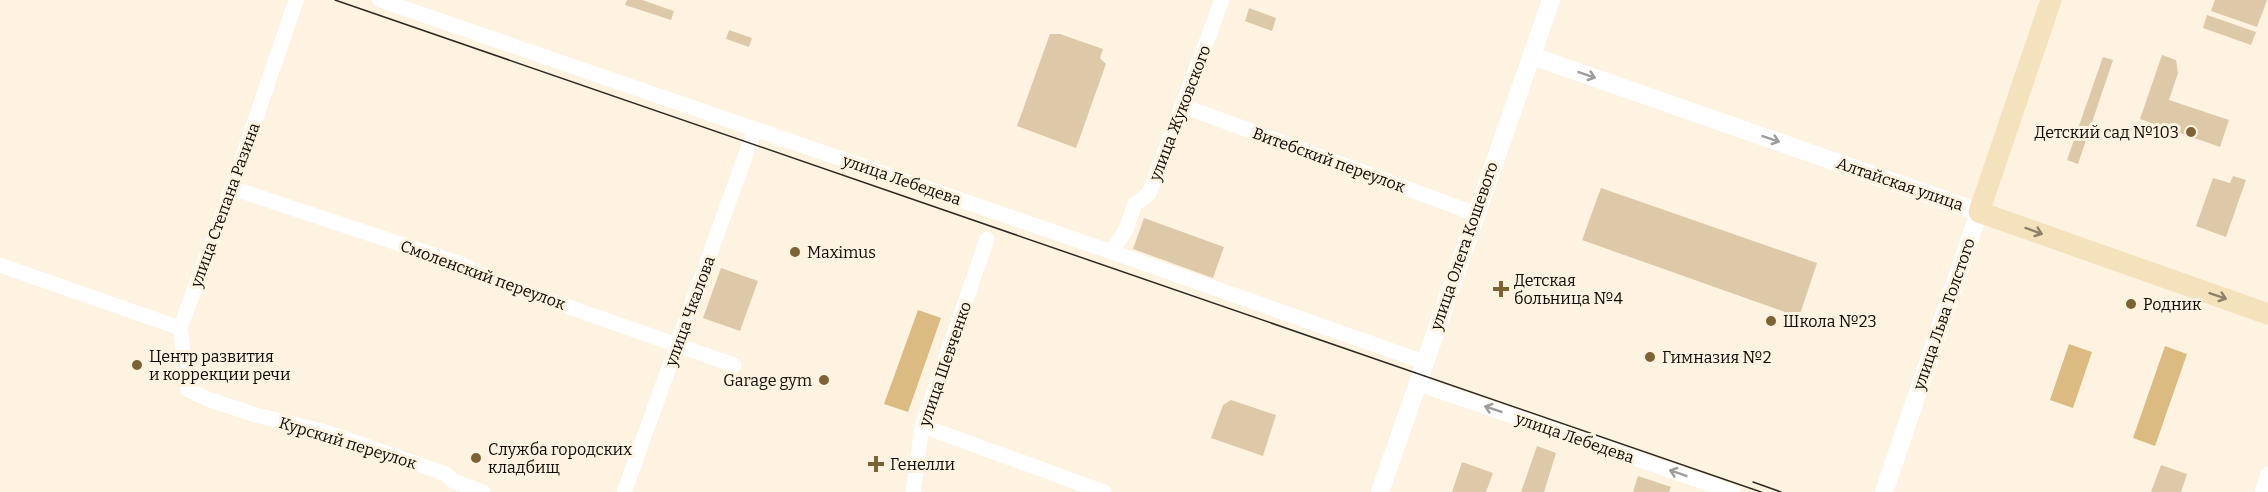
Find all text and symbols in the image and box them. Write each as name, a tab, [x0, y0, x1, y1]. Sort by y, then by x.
street label: улица Жуковского	[1145, 42, 1215, 184]
one-way arrow	[1577, 70, 1596, 81]
street label: улица Степана Разина	[186, 120, 264, 291]
place label: Детский сад №103	[2035, 123, 2179, 142]
street label: Витебский переулок	[1250, 124, 1409, 197]
marker: Детский сад №103	[2184, 125, 2198, 139]
one-way arrow	[1761, 134, 1780, 145]
street label: улица Лебедева	[839, 151, 964, 209]
street label: Алтайская улица	[1834, 153, 1966, 215]
street label: улица Олега Кошевого	[1426, 159, 1502, 334]
one-way arrow	[2024, 227, 2043, 238]
street label: Смоленский переулок	[398, 236, 569, 314]
street label: улица Льва Толстого	[1909, 236, 1979, 393]
place label: Maximus	[807, 243, 876, 262]
marker: Maximus	[788, 245, 802, 259]
street label: улица Чкалова	[661, 253, 719, 370]
place label: Детская больница №4	[1514, 271, 1624, 308]
marker: Детская больница №4	[1492, 280, 1510, 298]
one-way arrow	[2208, 292, 2227, 303]
place label: Родник	[2143, 295, 2202, 314]
marker: Родник	[2124, 297, 2138, 311]
street label: улица Шевченко	[914, 299, 975, 430]
place label: Школа №23	[1783, 312, 1877, 331]
marker: Школа №23	[1764, 314, 1778, 328]
place label: Центр развития и коррекции речи	[149, 347, 291, 384]
place label: Гимназия №2	[1662, 348, 1772, 367]
marker: Гимназия №2	[1643, 350, 1657, 364]
marker: Центр развития и коррекции речи	[130, 358, 144, 372]
place label: Garage gym	[723, 371, 812, 390]
marker: Garage gym	[817, 373, 831, 387]
one-way arrow	[1484, 403, 1503, 414]
street label: улица Лебедева	[1512, 409, 1637, 467]
street label: Курский переулок	[277, 413, 420, 473]
place label: Служба городских кладбищ	[488, 440, 632, 477]
marker: Служба городских кладбищ	[469, 451, 483, 465]
marker: Генелли	[867, 455, 885, 473]
place label: Генелли	[890, 455, 955, 474]
one-way arrow	[1669, 467, 1688, 478]

